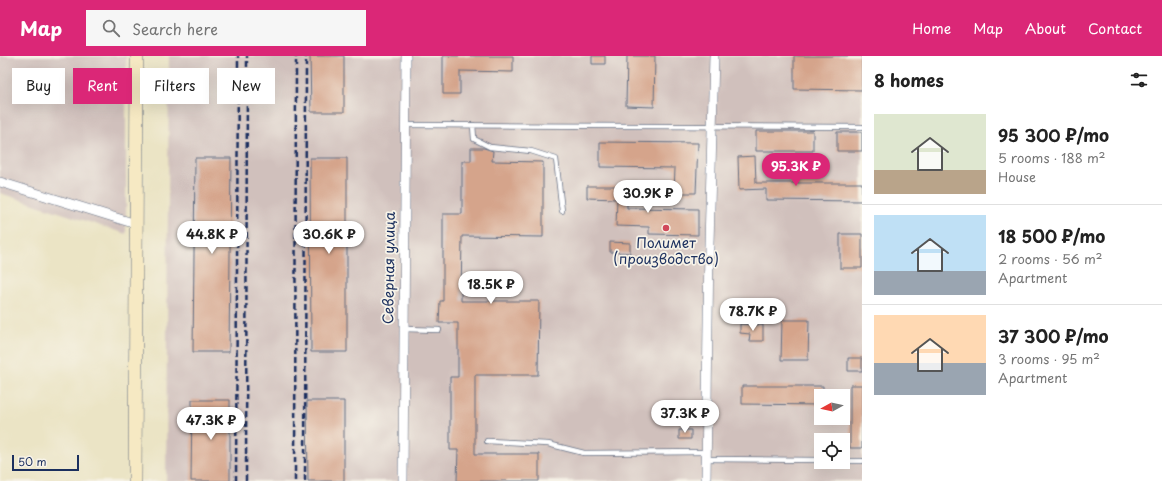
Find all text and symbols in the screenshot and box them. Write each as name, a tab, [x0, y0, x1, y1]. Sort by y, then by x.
search box	[86, 10, 366, 46]
text: Map	[20, 14, 62, 42]
icon: search	[100, 17, 122, 39]
text: Search here	[132, 17, 218, 40]
text: Home	[912, 18, 951, 39]
text: Map	[973, 18, 1003, 39]
text: About	[1025, 18, 1066, 39]
text: Contact	[1088, 18, 1142, 39]
text: 8 homes	[874, 67, 944, 93]
chip: Buy	[12, 68, 65, 104]
chip: Rent	[73, 68, 132, 104]
chip: Filters	[140, 68, 209, 104]
chip: New	[217, 68, 275, 104]
icon: filters	[1128, 69, 1150, 91]
text: 95 300 ₽/mo	[998, 122, 1109, 148]
icon: home	[906, 130, 954, 178]
text: 5 rooms · 188 m²	[998, 148, 1106, 167]
pin: 95.3K ₽	[759, 153, 833, 187]
text: 95.3K ₽	[771, 156, 821, 175]
text: House	[998, 167, 1036, 186]
pin: 30.9K ₽	[611, 180, 685, 214]
text: 30.9K ₽	[622, 183, 674, 202]
street label: Северная улица	[377, 211, 400, 324]
pin: 44.8K ₽	[175, 221, 249, 255]
pin: 30.6K ₽	[292, 221, 366, 255]
marker: Полимет (производство)	[661, 223, 671, 233]
text: 18 500 ₽/mo	[998, 223, 1105, 249]
text: 44.8K ₽	[186, 224, 238, 243]
text: 30.6K ₽	[302, 224, 356, 243]
icon: home	[906, 231, 954, 279]
place label: Полимет (производство)	[613, 232, 719, 269]
text: 2 rooms · 56 m²	[998, 249, 1102, 268]
text: Apartment	[998, 268, 1067, 287]
pin: 18.5K ₽	[454, 271, 528, 305]
text: 18.5K ₽	[467, 274, 515, 293]
pin: 78.7K ₽	[716, 298, 790, 332]
text: 78.7K ₽	[729, 301, 777, 320]
text: 37 300 ₽/mo	[998, 323, 1109, 349]
icon: home	[906, 331, 954, 379]
text: 3 rooms · 95 m²	[998, 349, 1100, 368]
text: Apartment	[998, 368, 1067, 387]
north arrow	[814, 389, 850, 425]
map controls	[814, 389, 850, 469]
pin: 37.3K ₽	[648, 400, 722, 434]
text: 37.3K ₽	[660, 403, 710, 422]
pin: 47.3K ₽	[174, 407, 248, 441]
text: 47.3K ₽	[186, 410, 236, 429]
button: locate	[814, 433, 850, 469]
scale bar	[12, 453, 79, 472]
text: 50 m	[18, 453, 47, 470]

